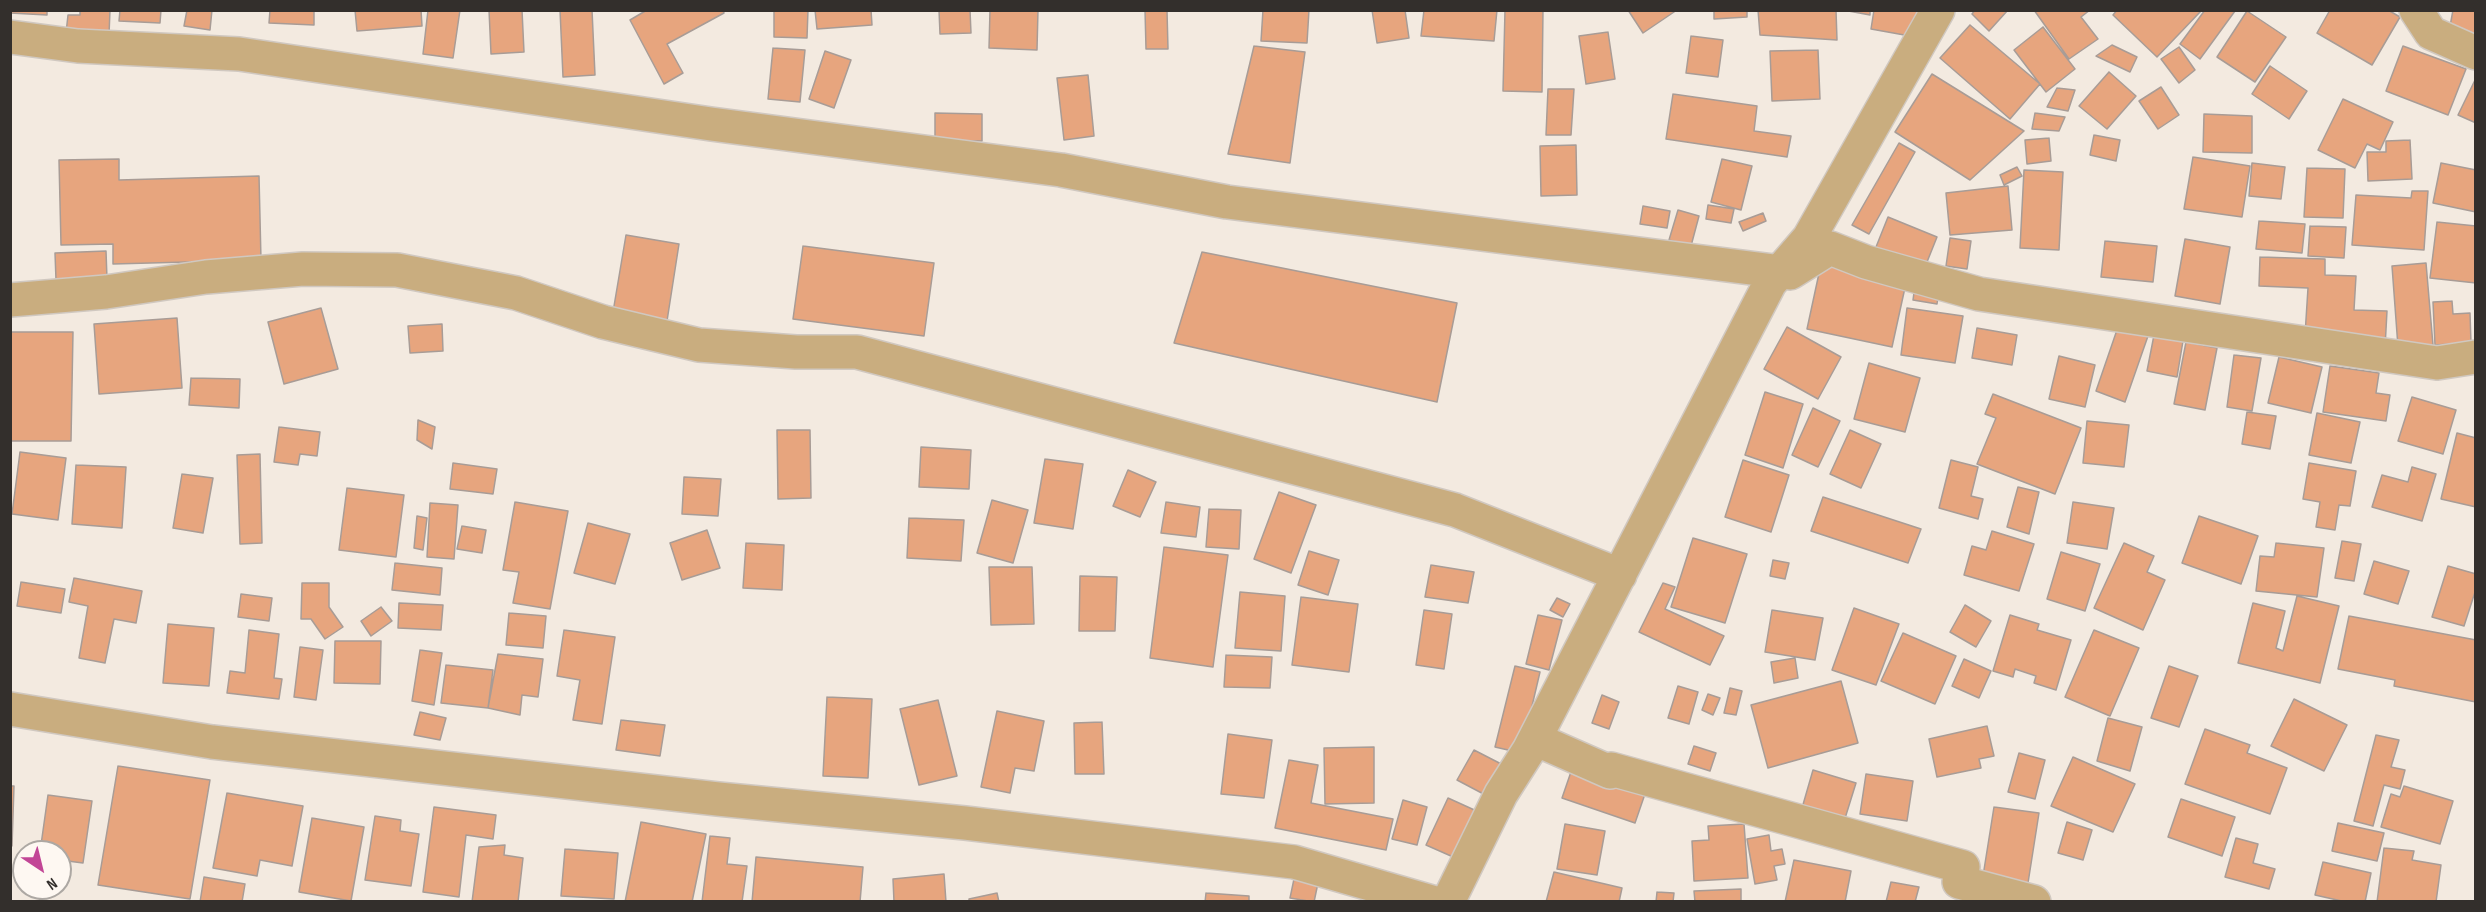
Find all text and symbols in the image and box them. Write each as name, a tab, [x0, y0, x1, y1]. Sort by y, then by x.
north arrow	[12, 840, 72, 900]
text: N	[43, 873, 60, 894]

